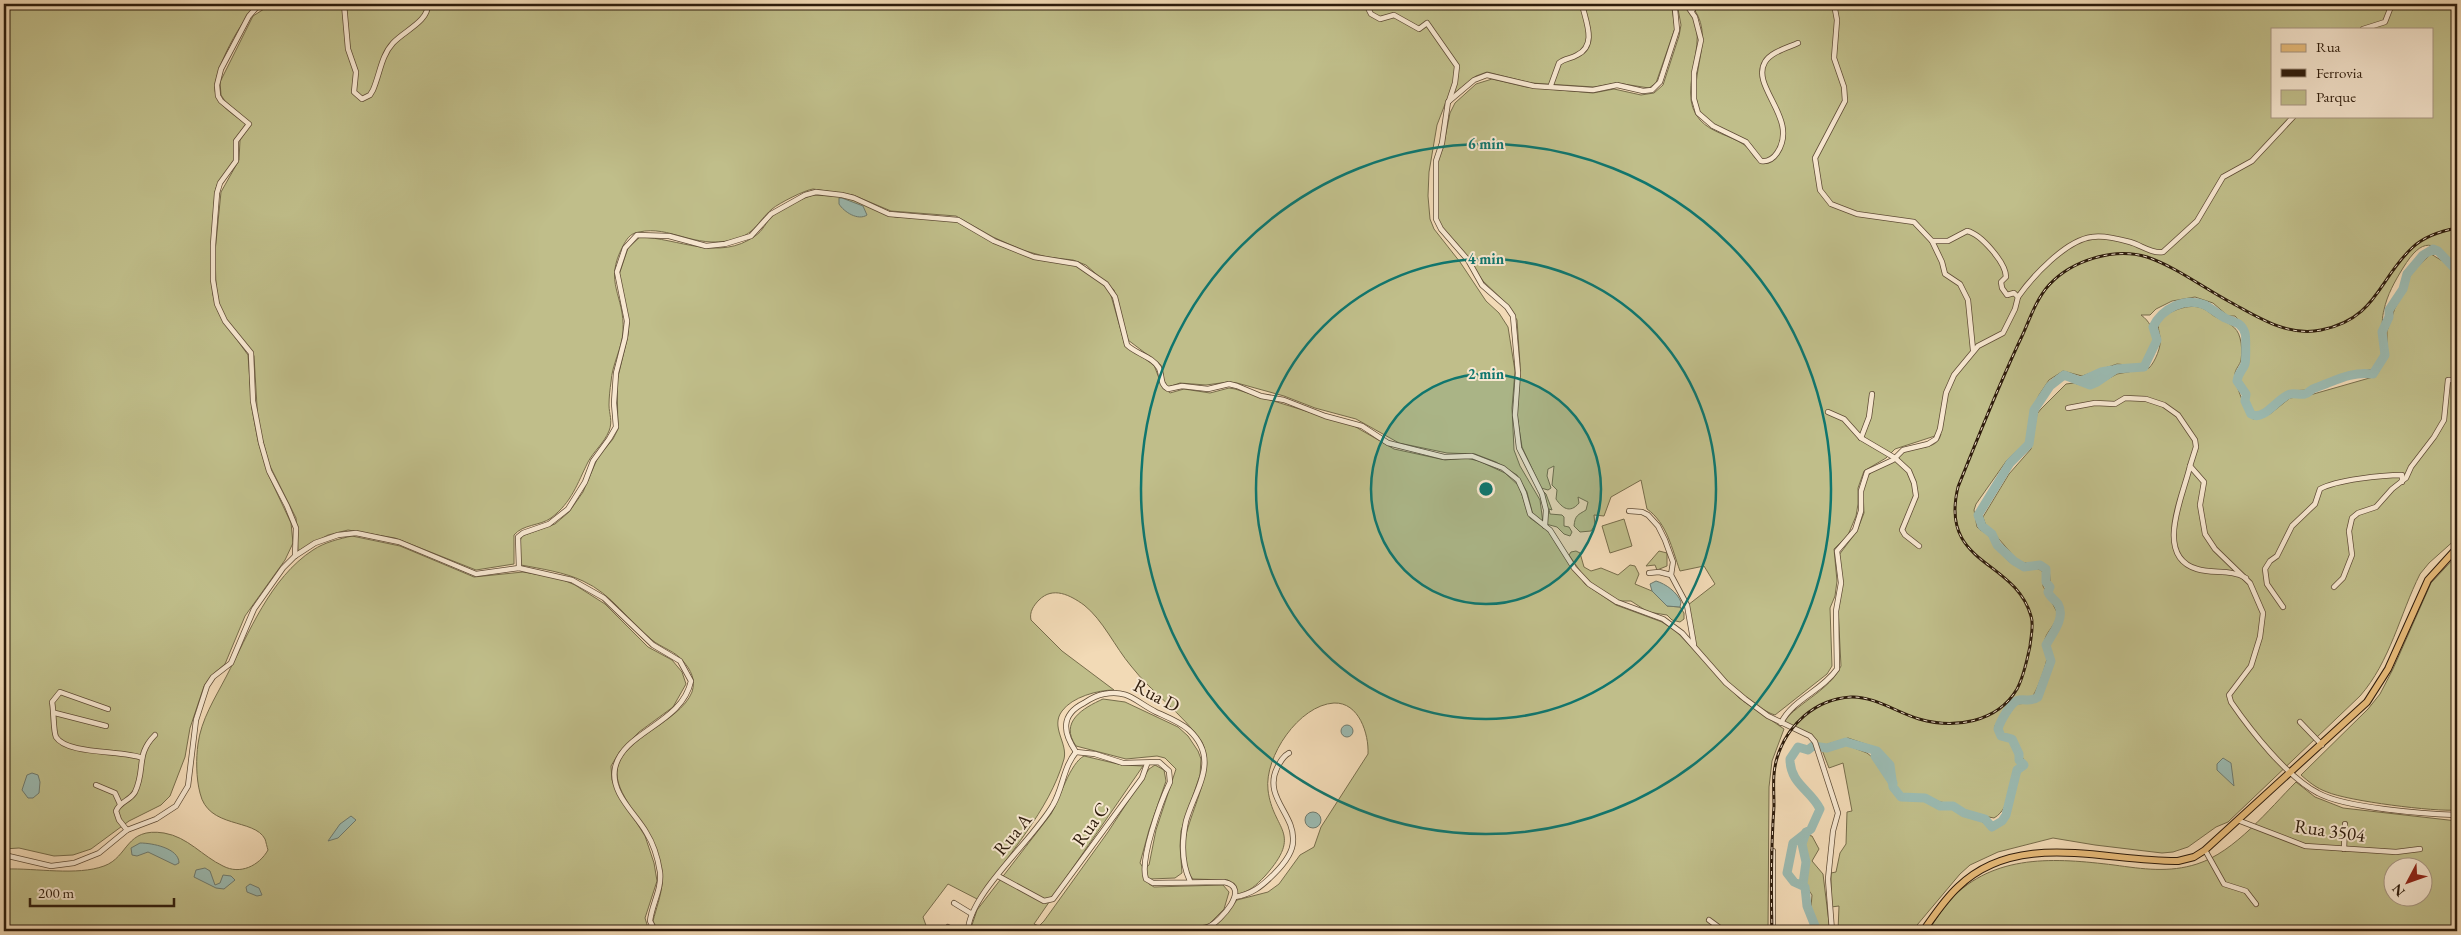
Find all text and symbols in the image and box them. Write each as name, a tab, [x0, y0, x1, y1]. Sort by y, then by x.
legend	[2271, 28, 2434, 118]
text: Rua	[2316, 37, 2341, 56]
text: Ferrovia	[2316, 63, 2363, 82]
text: Parque	[2316, 87, 2356, 106]
text: 6 min	[1468, 134, 1505, 153]
text: 4 min	[1468, 249, 1505, 268]
text: 2 min	[1468, 364, 1505, 383]
centre of rings	[1477, 480, 1495, 498]
street label: Rua D	[1129, 673, 1184, 718]
street label: Rua C	[1066, 797, 1115, 851]
street label: Rua A	[988, 807, 1038, 861]
street label: Rua 3504	[2293, 813, 2368, 848]
north arrow	[2384, 858, 2434, 908]
scale bar	[30, 875, 174, 907]
text: N	[2387, 880, 2409, 901]
text: 200 m	[38, 883, 75, 902]

